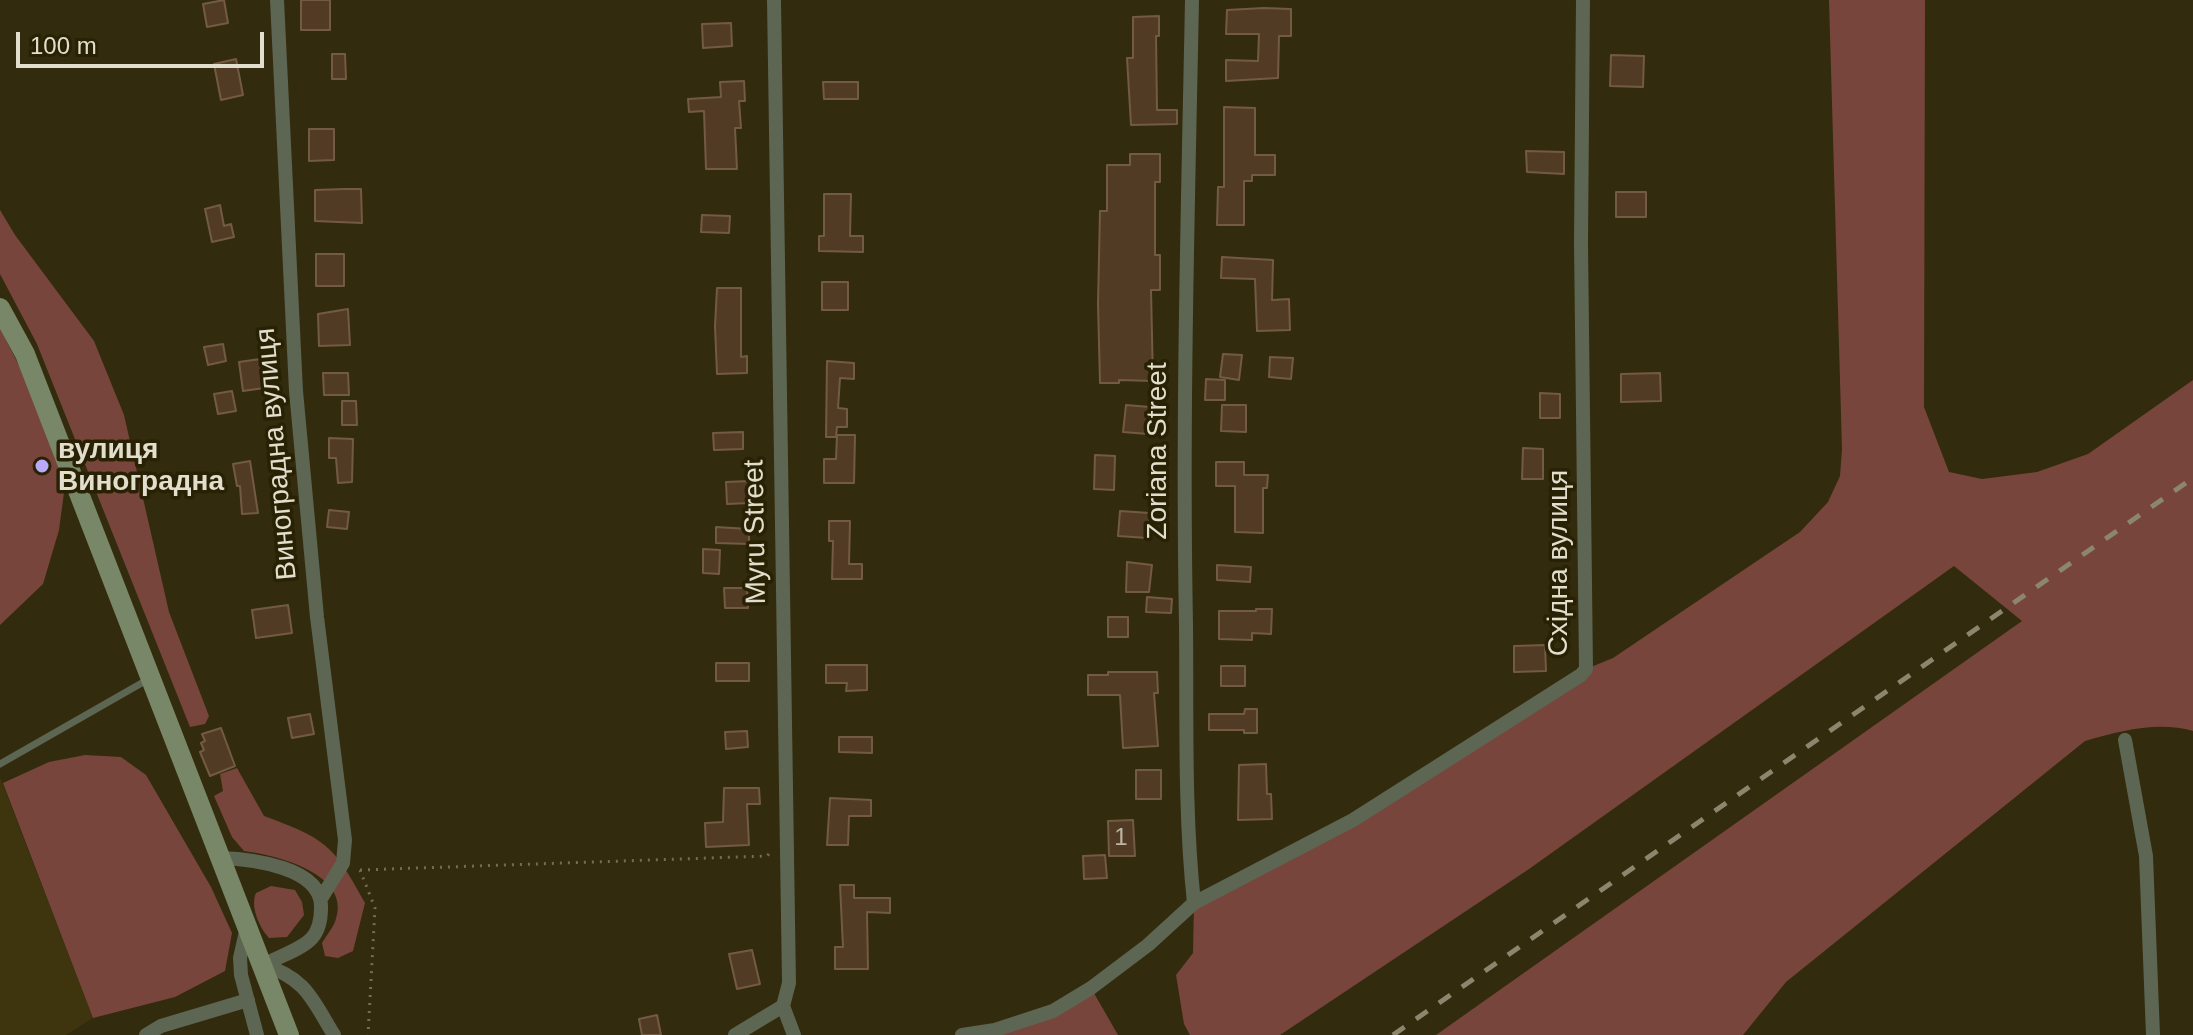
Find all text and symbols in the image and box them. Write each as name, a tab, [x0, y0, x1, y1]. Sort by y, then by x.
scale bar	[20, 16, 268, 66]
text: 100 m	[30, 32, 97, 59]
street label: Виноградна вулиця	[249, 327, 305, 581]
street label: Zoriana Street	[1141, 362, 1175, 540]
place label: вулиця Виноградна	[58, 433, 224, 499]
marker: вулиця Виноградна	[33, 457, 51, 475]
street label: Myru Street	[738, 459, 774, 605]
street label: Східна вулиця	[1542, 470, 1576, 656]
house number: 1	[1114, 824, 1128, 852]

